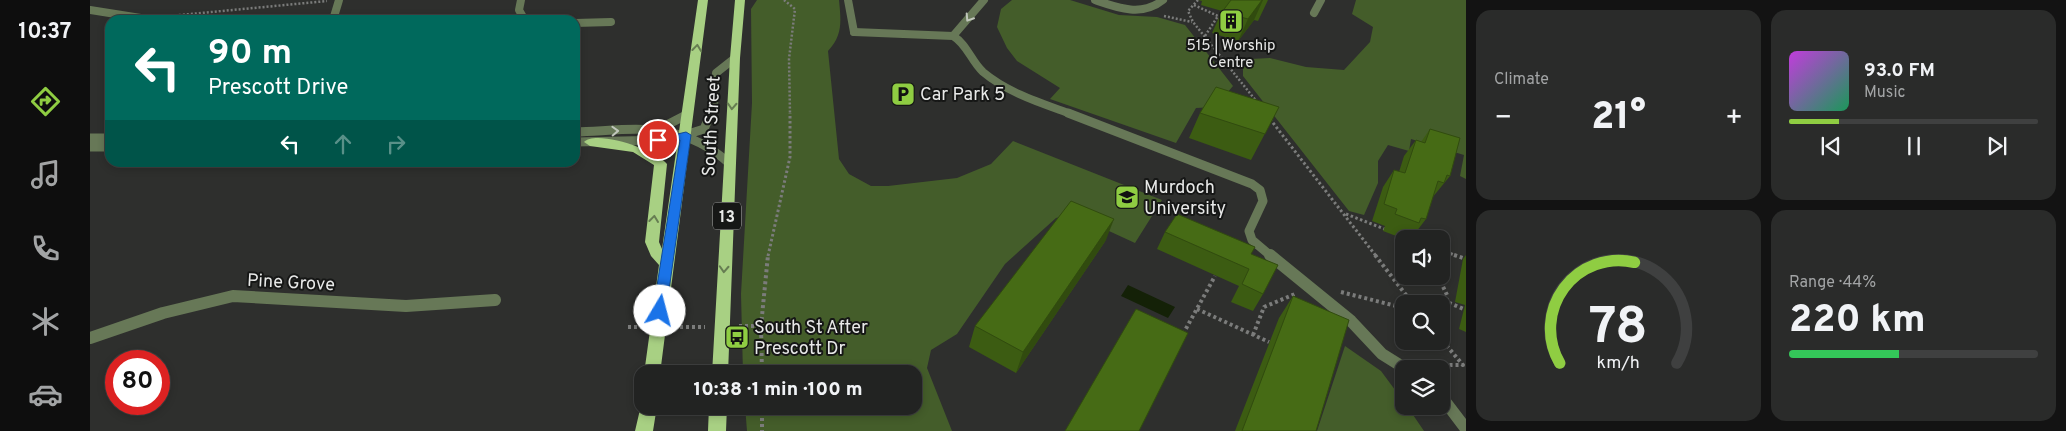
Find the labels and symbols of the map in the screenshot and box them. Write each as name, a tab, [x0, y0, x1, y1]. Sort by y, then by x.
building icon: 515 | Worship Centre	[1218, 8, 1244, 34]
one-way arrow	[966, 13, 975, 22]
place label: 515 | Worship Centre	[1186, 34, 1276, 73]
one-way arrow	[691, 44, 702, 52]
street label: South Street	[698, 75, 727, 177]
parking icon: Car Park 5	[890, 81, 916, 107]
place label: Car Park 5	[920, 84, 1005, 107]
one-way arrow	[727, 103, 737, 111]
pin	[637, 119, 679, 161]
one-way arrow	[612, 126, 619, 136]
place label: Murdoch University	[1144, 177, 1226, 221]
school or university icon: Murdoch University	[1114, 184, 1140, 210]
road number: 13	[713, 202, 741, 230]
one-way arrow	[649, 215, 659, 224]
one-way arrow	[719, 265, 730, 273]
street label: Pine Grove	[246, 270, 335, 297]
position arrow	[633, 284, 685, 336]
place label: South St After Prescott Dr	[754, 317, 868, 361]
bus stop icon: South St After Prescott Dr	[724, 324, 750, 350]
speed limit sign: 80	[105, 350, 170, 415]

